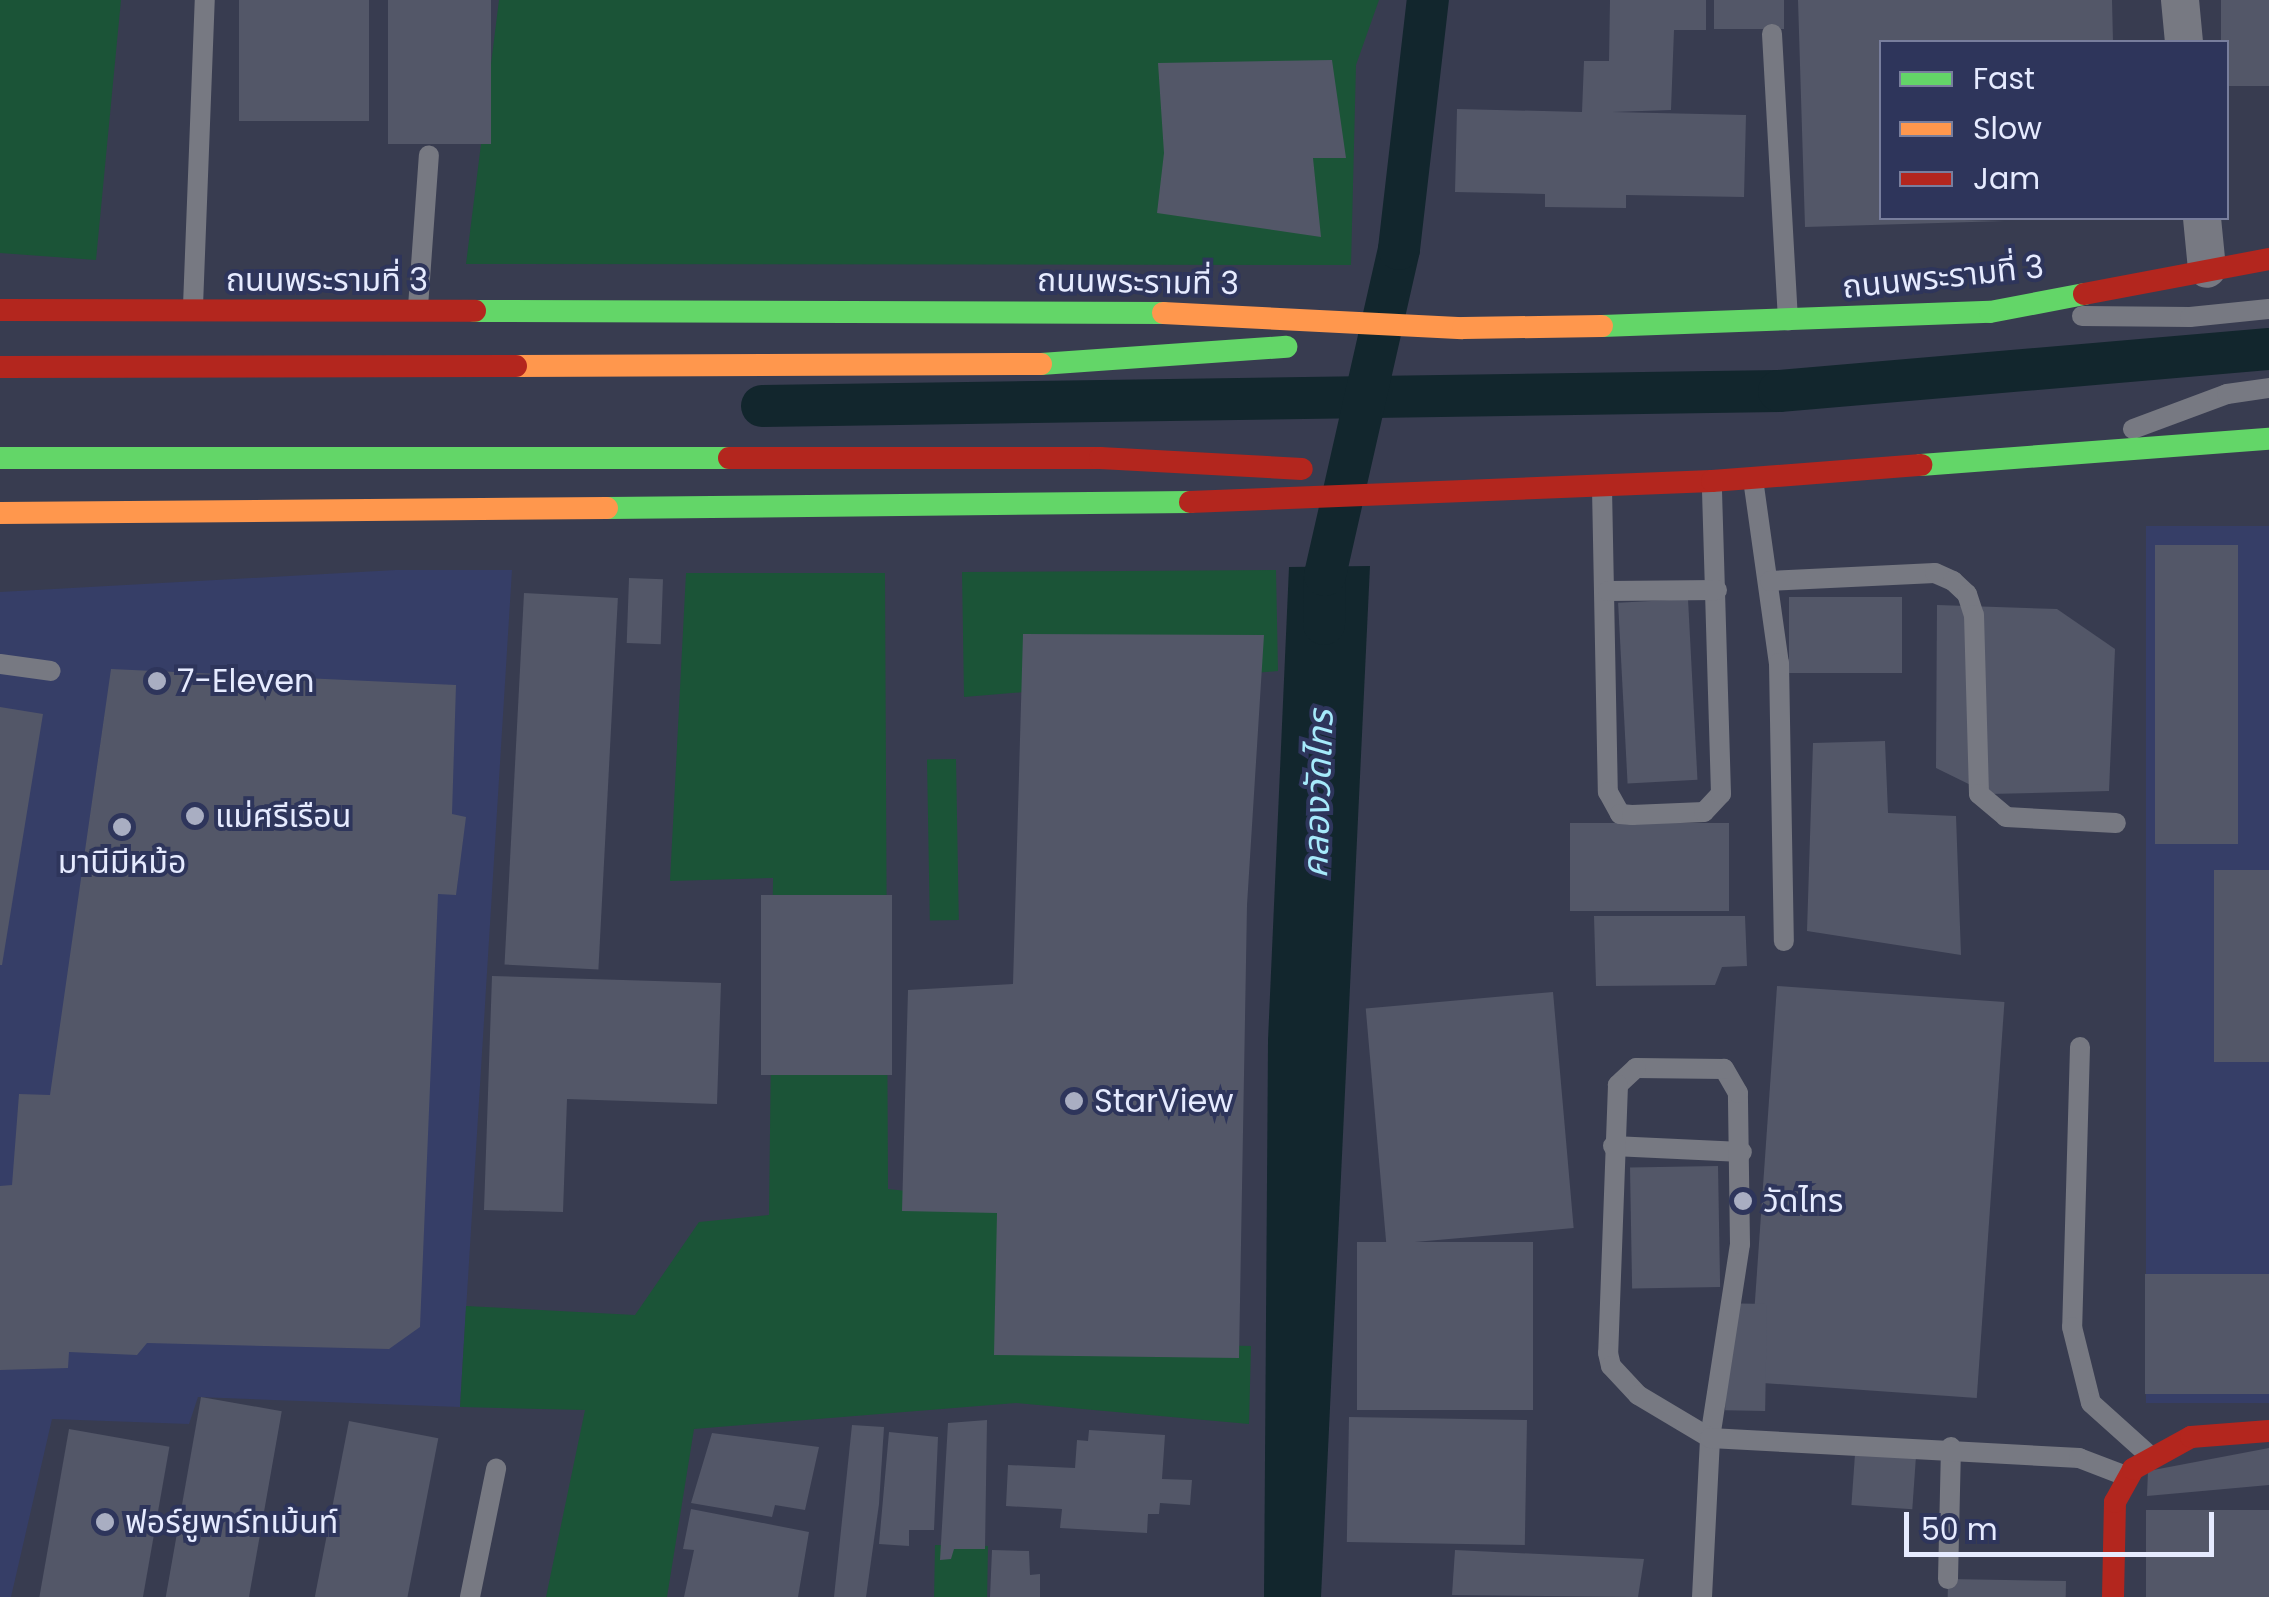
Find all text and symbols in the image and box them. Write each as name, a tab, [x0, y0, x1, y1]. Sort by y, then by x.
legend	[1879, 40, 2229, 220]
text: Fast	[1973, 57, 2035, 100]
text: Slow	[1973, 107, 2042, 150]
text: Jam	[1973, 157, 2040, 200]
street label: ถนนพระรามที่ 3	[1840, 247, 2046, 307]
street label: ถนนพระรามที่ 3	[226, 261, 428, 299]
street label: ถนนพระรามที่ 3	[1037, 261, 1239, 303]
place label: 7-Eleven	[177, 662, 315, 700]
marker: 7-Eleven	[146, 670, 168, 692]
water label: คลองวัดไทร	[1294, 709, 1342, 879]
place label: แม่ศรีเรือน	[215, 797, 351, 835]
marker: แม่ศรีเรือน	[184, 805, 206, 827]
marker: มานีมีหม้อ	[111, 816, 133, 838]
place label: มานีมีหม้อ	[58, 843, 186, 881]
place label: StarView	[1094, 1082, 1234, 1120]
marker: StarView	[1063, 1090, 1085, 1112]
place label: วัดไทร	[1763, 1182, 1843, 1220]
marker: วัดไทร	[1732, 1190, 1754, 1212]
scale bar	[1909, 1492, 2219, 1554]
place label: ฟอร์ยูพาร์ทเม้นท์	[125, 1503, 338, 1541]
text: 50 m	[1921, 1508, 1998, 1551]
marker: ฟอร์ยูพาร์ทเม้นท์	[94, 1511, 116, 1533]

